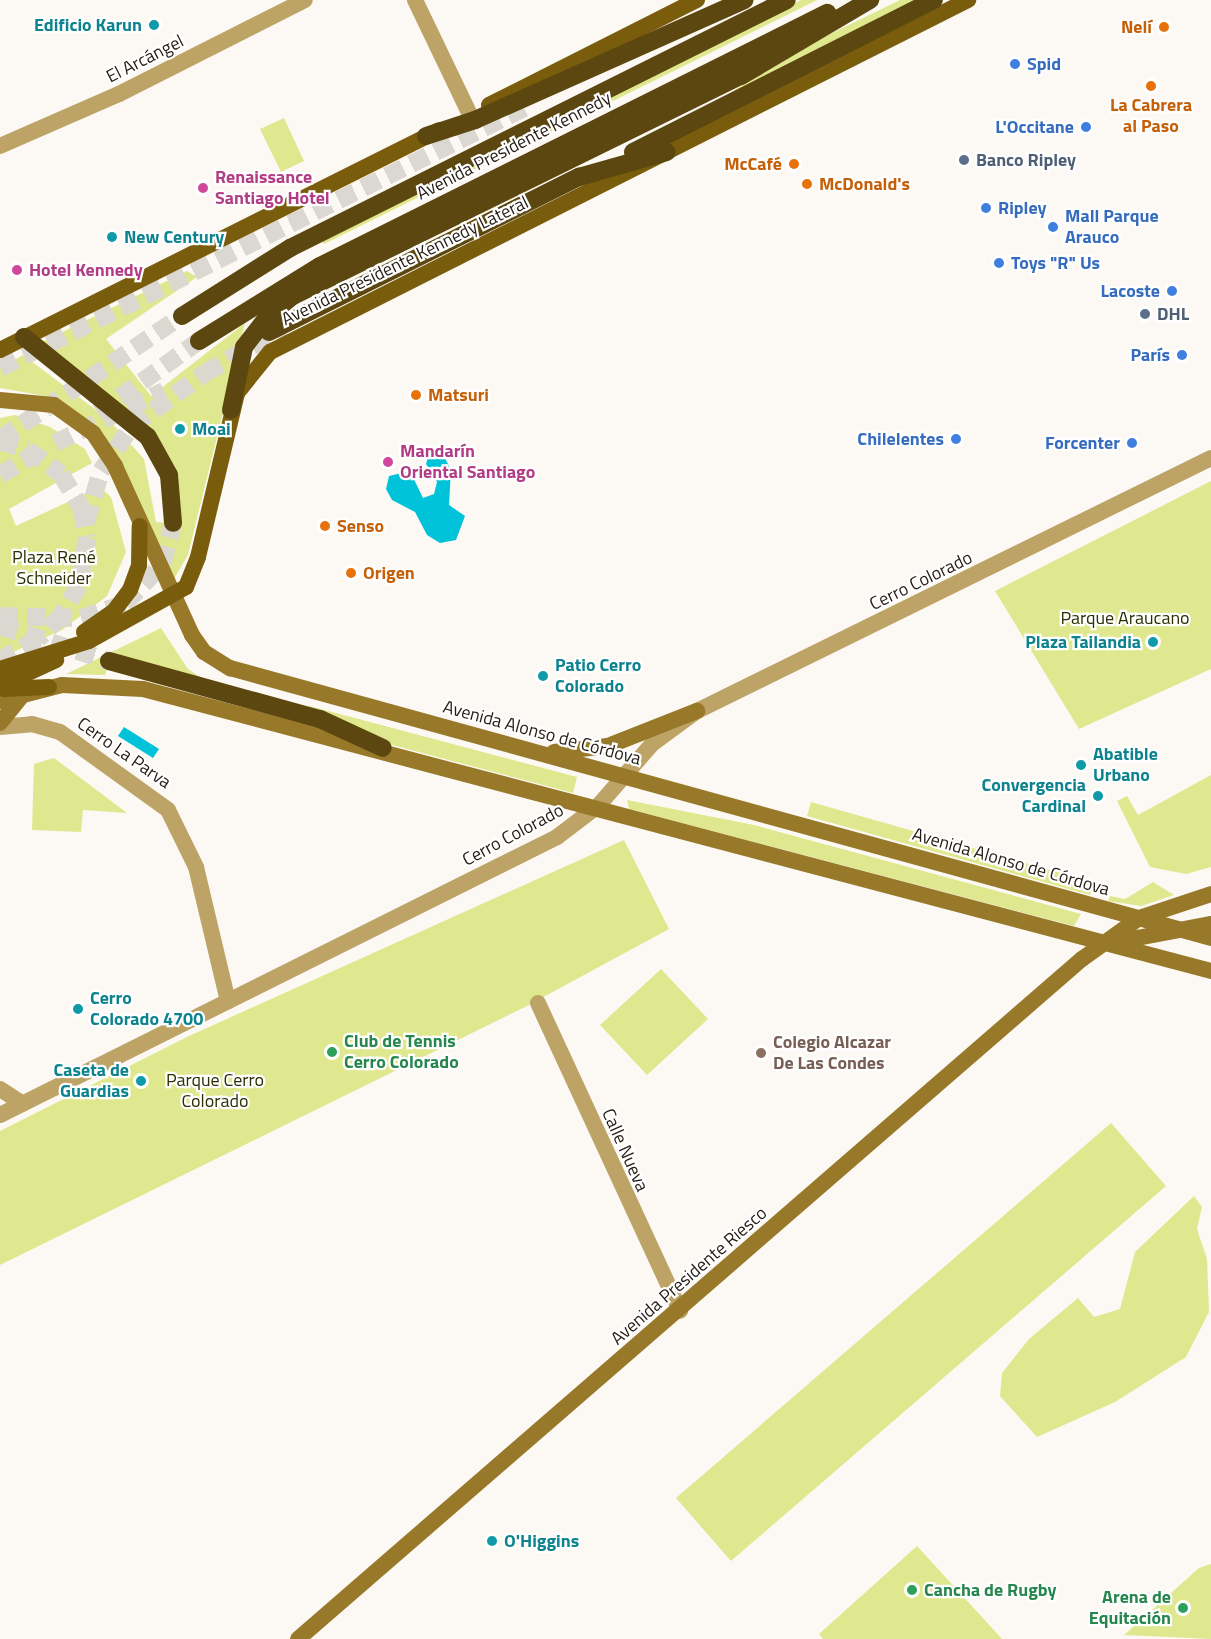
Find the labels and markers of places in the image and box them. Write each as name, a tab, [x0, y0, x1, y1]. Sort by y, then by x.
place label: Edificio Karun	[34, 14, 142, 36]
place label: Nelí	[1121, 16, 1152, 38]
marker: Edificio Karun	[147, 18, 161, 32]
marker: Nelí	[1157, 20, 1171, 34]
place label: Spid	[1027, 53, 1061, 75]
marker: Spid	[1008, 57, 1022, 71]
marker: La Cabrera al Paso	[1144, 79, 1158, 93]
place label: La Cabrera al Paso	[1110, 95, 1192, 138]
place label: L'Occitane	[995, 116, 1074, 138]
marker: L'Occitane	[1079, 120, 1093, 134]
place label: Banco Ripley	[976, 149, 1076, 171]
place label: McCafé	[724, 153, 782, 175]
marker: Banco Ripley	[957, 153, 971, 167]
marker: McCafé	[787, 157, 801, 171]
place label: Renaissance Santiago Hotel	[215, 167, 330, 210]
place label: McDonald's	[819, 173, 910, 195]
marker: McDonald's	[800, 177, 814, 191]
marker: Renaissance Santiago Hotel	[196, 181, 210, 195]
place label: Ripley	[998, 197, 1046, 219]
marker: Ripley	[979, 201, 993, 215]
place label: Mall Parque Arauco	[1065, 206, 1159, 248]
marker: Mall Parque Arauco	[1046, 220, 1060, 234]
place label: New Century	[124, 226, 224, 248]
marker: New Century	[105, 230, 119, 244]
place label: Toys "R" Us	[1011, 252, 1100, 274]
marker: Toys "R" Us	[992, 256, 1006, 270]
place label: Hotel Kennedy	[29, 259, 143, 281]
marker: Hotel Kennedy	[10, 263, 24, 277]
place label: Lacoste	[1101, 280, 1160, 302]
marker: Lacoste	[1165, 284, 1179, 298]
place label: DHL	[1157, 303, 1189, 325]
marker: DHL	[1138, 307, 1152, 321]
place label: París	[1130, 344, 1170, 366]
marker: París	[1175, 348, 1189, 362]
place label: Matsuri	[428, 384, 489, 406]
marker: Matsuri	[409, 388, 423, 402]
place label: Moai	[192, 418, 231, 440]
marker: Moai	[173, 422, 187, 436]
place label: Chilelentes	[857, 428, 944, 450]
marker: Chilelentes	[949, 432, 963, 446]
place label: Forcenter	[1045, 432, 1120, 454]
marker: Forcenter	[1125, 436, 1139, 450]
place label: Mandarín Oriental Santiago	[400, 441, 535, 484]
marker: Mandarín Oriental Santiago	[381, 455, 395, 469]
place label: Senso	[337, 515, 384, 537]
marker: Senso	[318, 519, 332, 533]
place label: Origen	[363, 562, 415, 584]
marker: Origen	[344, 566, 358, 580]
place label: Plaza Tailandia	[1025, 631, 1141, 653]
marker: Plaza Tailandia	[1146, 635, 1160, 649]
place label: Patio Cerro Colorado	[555, 655, 641, 698]
marker: Patio Cerro Colorado	[536, 669, 550, 683]
place label: Abatible Urbano	[1093, 744, 1158, 786]
marker: Abatible Urbano	[1074, 758, 1088, 772]
place label: Convergencia Cardinal	[982, 775, 1086, 818]
marker: Convergencia Cardinal	[1091, 789, 1105, 803]
place label: Cerro Colorado 4700	[90, 988, 203, 1030]
marker: Cerro Colorado 4700	[71, 1002, 85, 1016]
place label: Club de Tennis Cerro Colorado	[344, 1031, 459, 1074]
place label: Colegio Alcazar De Las Condes	[773, 1032, 891, 1074]
marker: Club de Tennis Cerro Colorado	[325, 1045, 339, 1059]
marker: Colegio Alcazar De Las Condes	[754, 1046, 768, 1060]
place label: Caseta de Guardias	[54, 1060, 129, 1102]
marker: Caseta de Guardias	[134, 1074, 148, 1088]
place label: O'Higgins	[504, 1530, 579, 1552]
marker: O'Higgins	[485, 1534, 499, 1548]
place label: Cancha de Rugby	[924, 1579, 1056, 1601]
marker: Cancha de Rugby	[905, 1583, 919, 1597]
place label: Arena de Equitación	[1089, 1587, 1171, 1630]
marker: Arena de Equitación	[1176, 1601, 1190, 1615]

